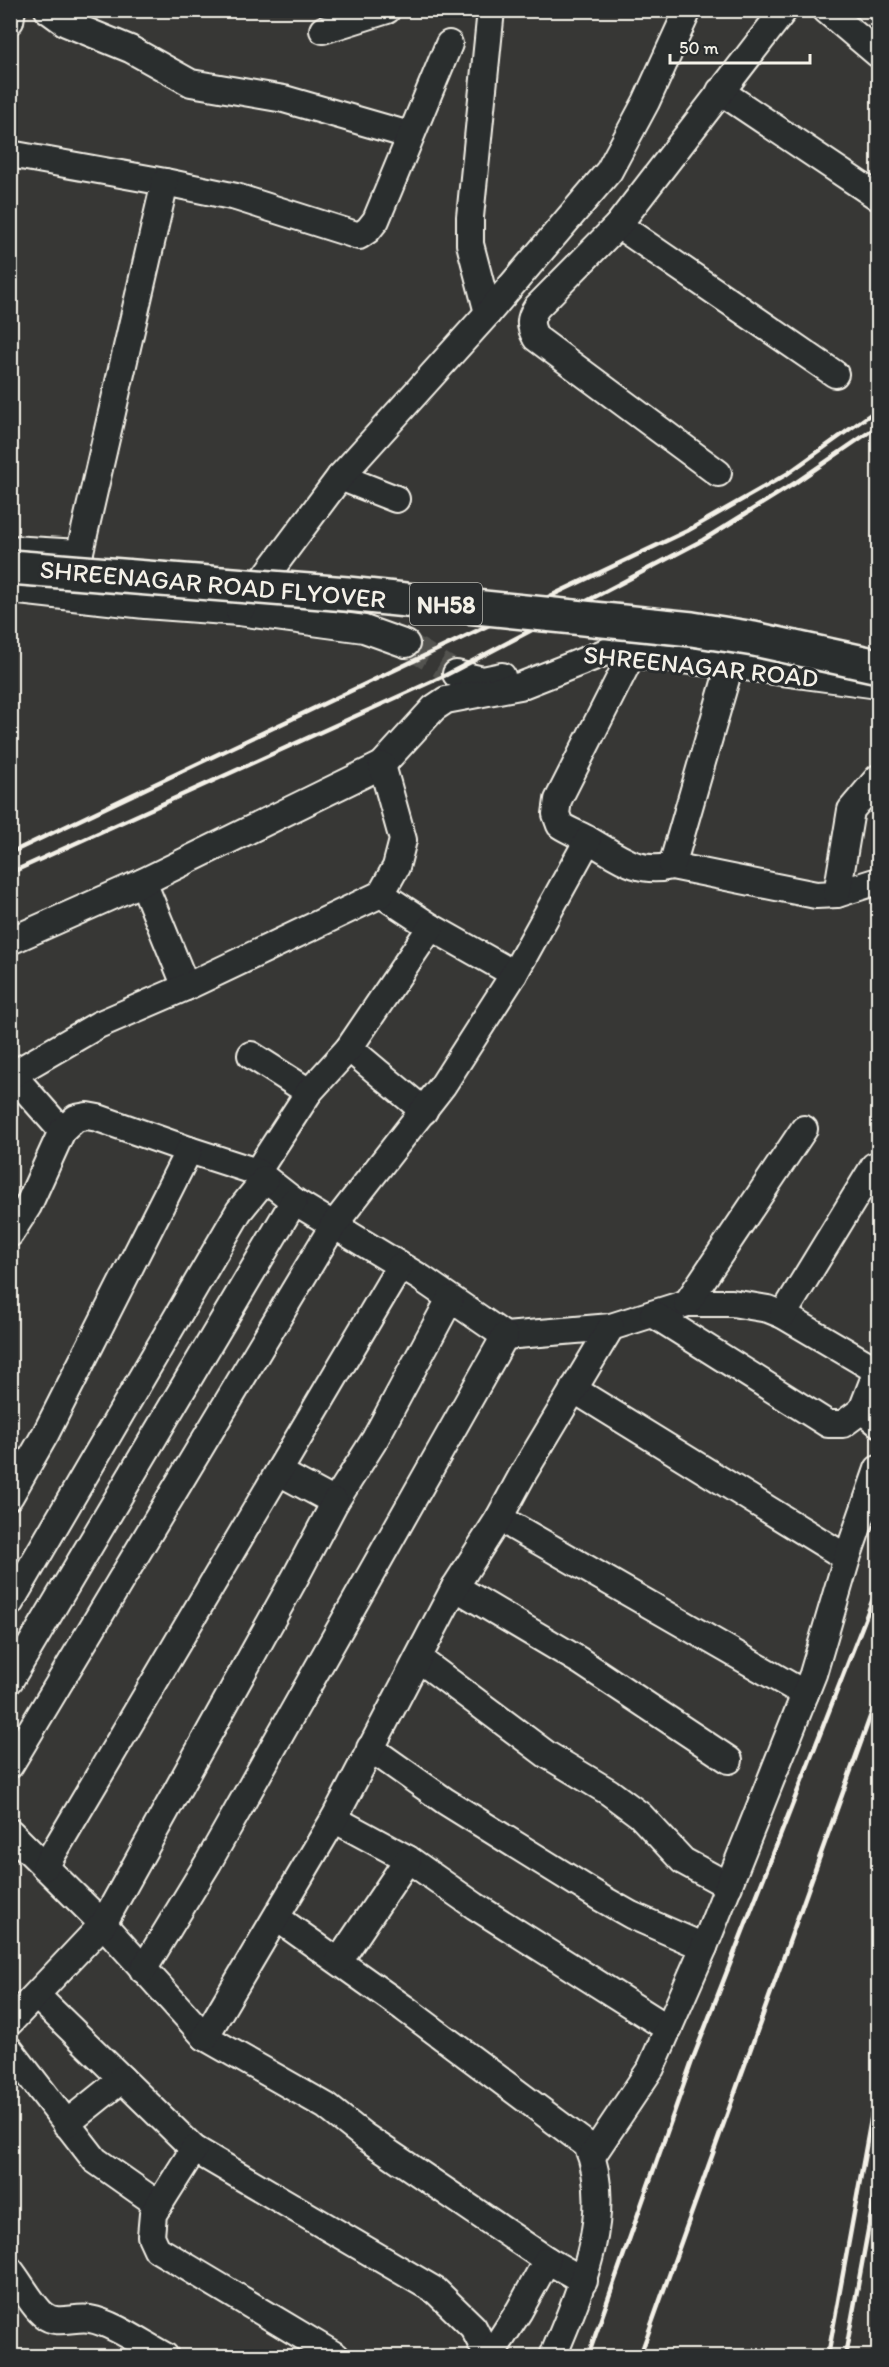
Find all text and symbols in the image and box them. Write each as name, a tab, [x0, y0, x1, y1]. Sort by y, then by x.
scale bar	[670, 27, 810, 65]
text: 50 m	[679, 37, 719, 59]
street label: SHREENAGAR ROAD FLYOVER	[39, 553, 387, 615]
road number: NH58	[410, 583, 482, 625]
street label: SHREENAGAR ROAD	[582, 638, 820, 694]

